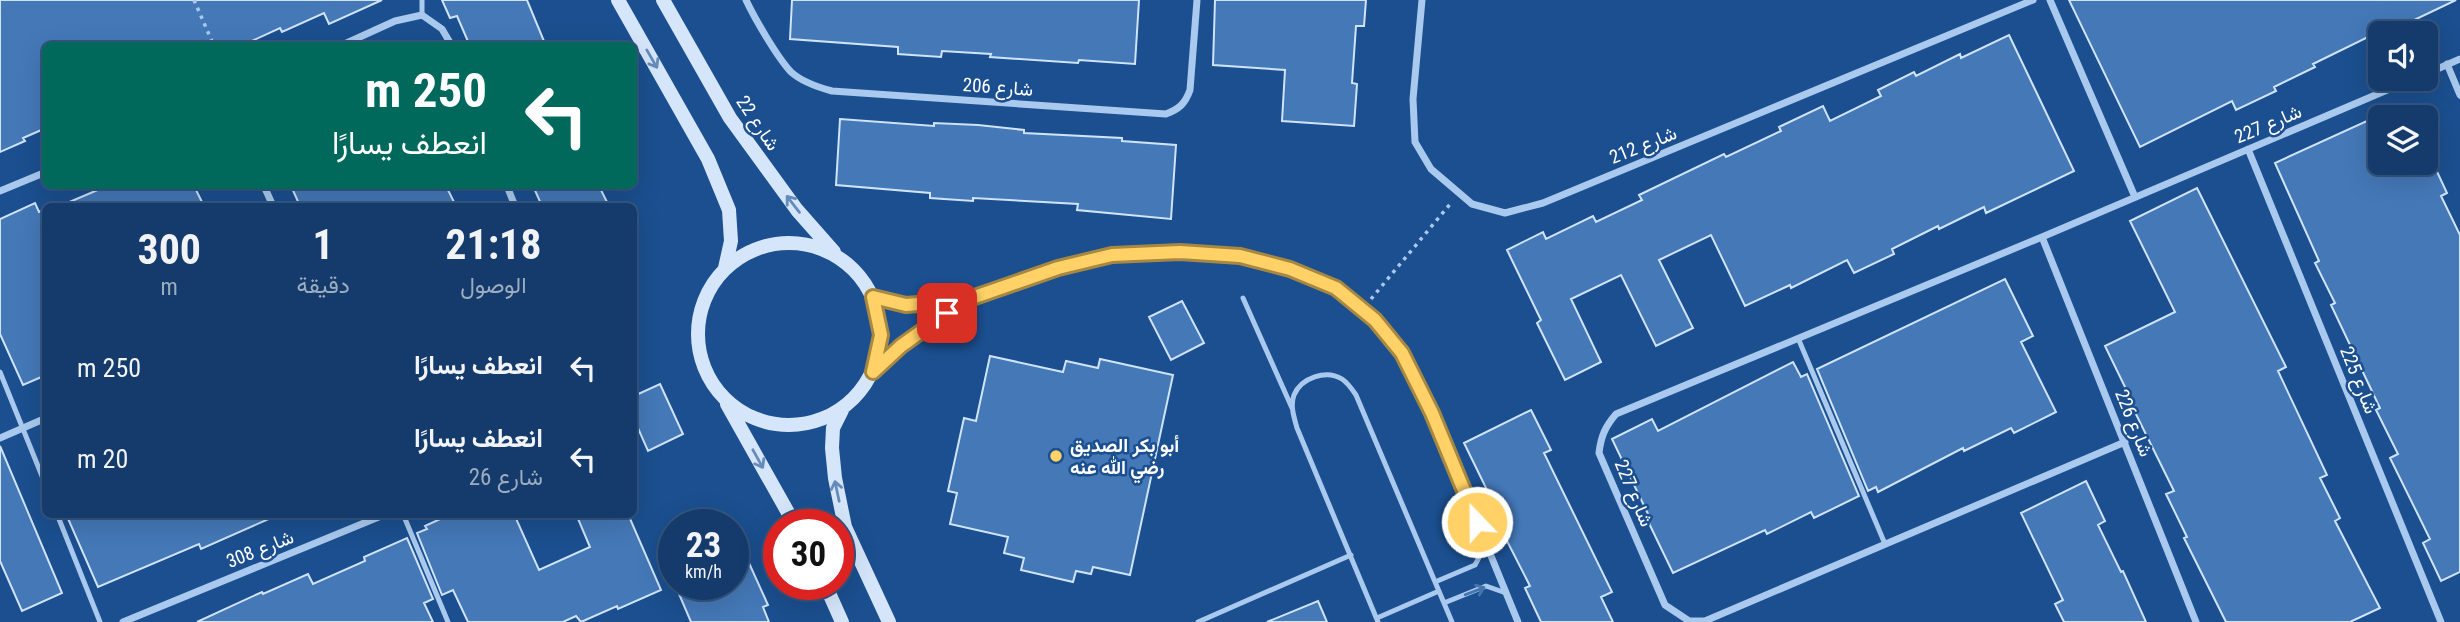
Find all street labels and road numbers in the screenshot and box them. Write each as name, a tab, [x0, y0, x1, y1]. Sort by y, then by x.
street label: شارع 206	[962, 73, 1034, 102]
street label: شارع 22	[730, 91, 785, 155]
street label: شارع 227	[2231, 100, 2305, 149]
street label: شارع 212	[1606, 121, 1680, 170]
street label: شارع 225	[2334, 343, 2383, 417]
street label: شارع 226	[2109, 386, 2158, 460]
street label: شارع 227	[1609, 456, 1658, 530]
street label: شارع 308	[223, 525, 297, 574]

